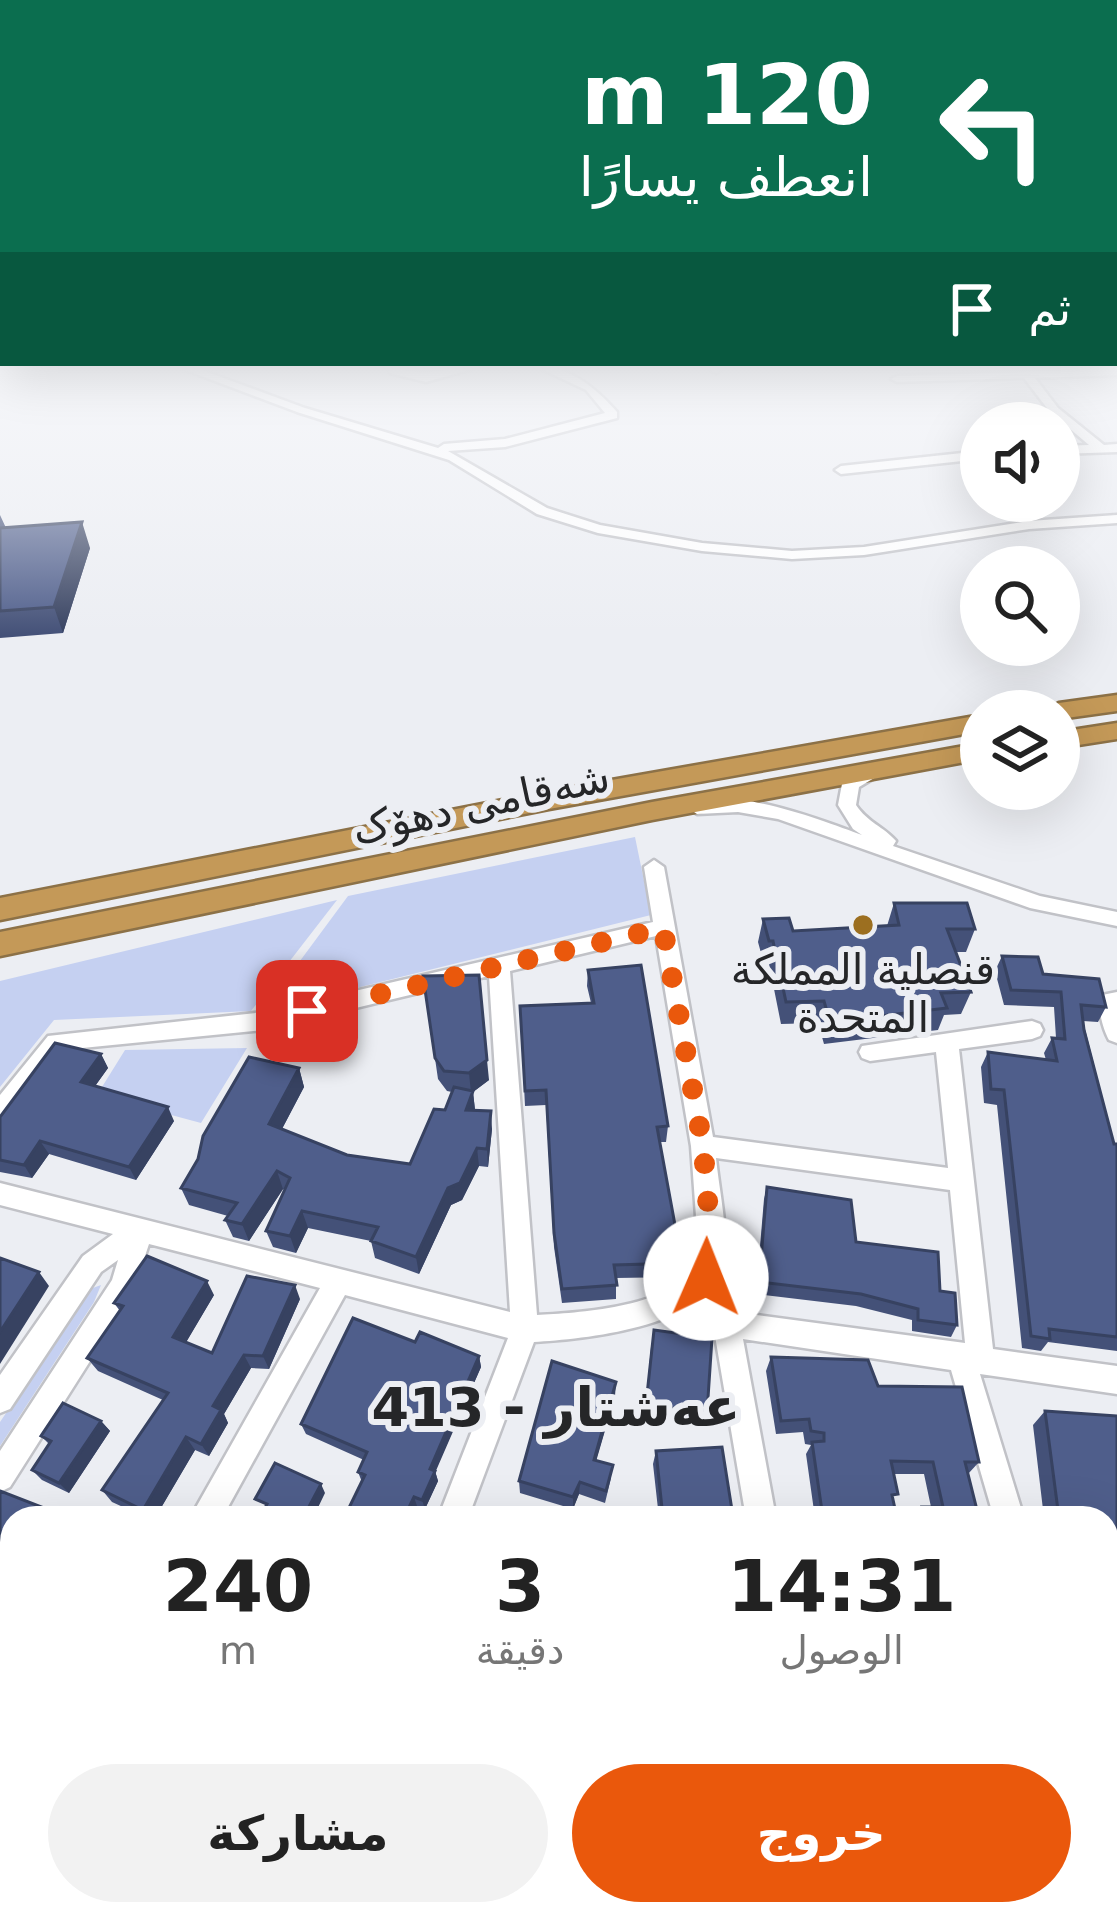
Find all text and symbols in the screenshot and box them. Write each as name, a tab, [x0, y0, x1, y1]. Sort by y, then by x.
text: 120 m	[581, 46, 873, 144]
icon: left	[915, 48, 1071, 204]
text: انعطف يسارًا	[579, 146, 873, 209]
icon: arrive	[939, 276, 1005, 342]
text: ثم	[1029, 283, 1071, 336]
map controls	[960, 402, 1080, 810]
button: sound	[960, 402, 1080, 522]
button: search	[960, 546, 1080, 666]
button: layers	[960, 690, 1080, 810]
street label: شەقامی دهۆک	[348, 752, 614, 854]
marker: قنصلية المملكة المتحدة	[850, 912, 876, 938]
place label: قنصلية المملكة المتحدة	[731, 945, 995, 1042]
pin	[256, 960, 358, 1062]
icon: arrive	[274, 978, 340, 1044]
position arrow	[643, 1215, 769, 1341]
district label: عه‌شتار - 413	[372, 1376, 740, 1439]
text: 240	[163, 1544, 313, 1628]
text: 3	[495, 1544, 545, 1628]
text: 14:31	[727, 1544, 956, 1628]
text: m	[219, 1628, 257, 1673]
text: دقيقة	[476, 1628, 564, 1673]
text: الوصول	[779, 1628, 904, 1673]
button: مشاركة	[48, 1764, 548, 1902]
button: خروج	[572, 1764, 1071, 1902]

